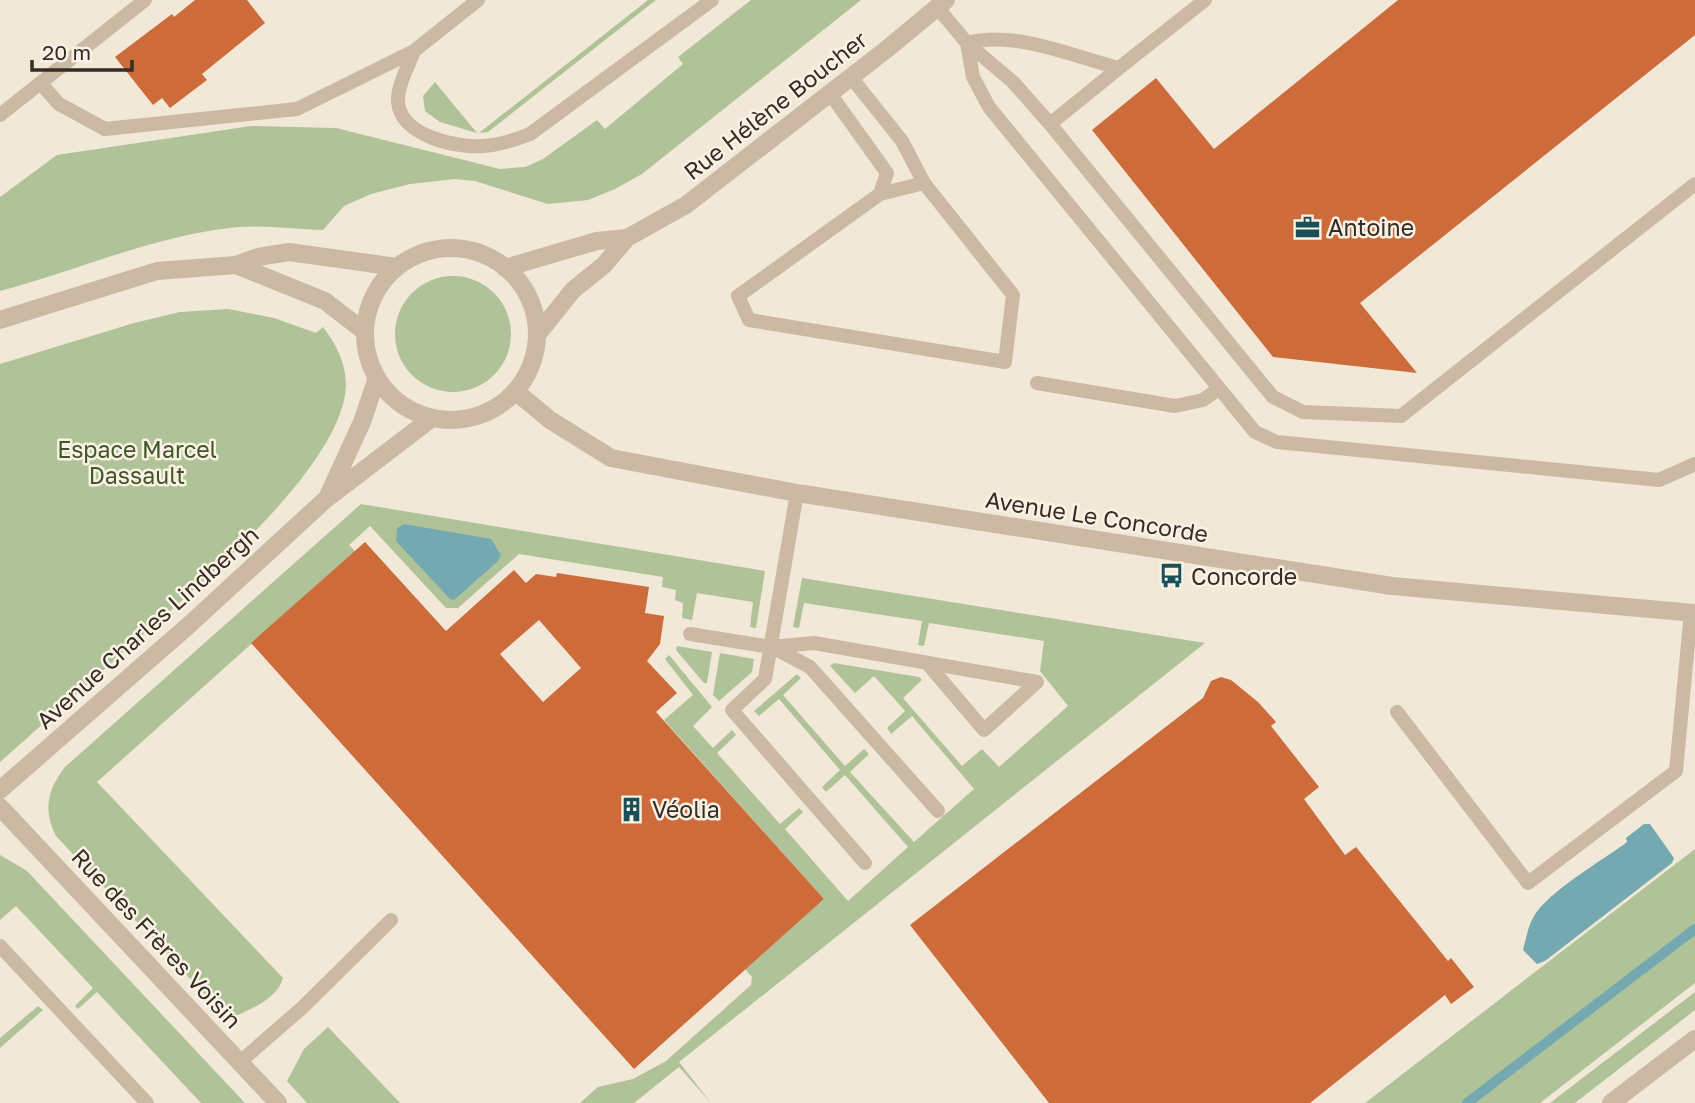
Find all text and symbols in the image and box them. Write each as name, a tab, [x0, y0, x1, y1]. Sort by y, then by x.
street label: Rue Hélène Boucher	[678, 25, 872, 185]
scale bar	[32, 28, 131, 72]
text: 20 m	[42, 39, 91, 65]
office icon: Antoine	[1294, 213, 1322, 241]
place label: Antoine	[1328, 213, 1414, 241]
park label: Espace Marcel Dassault	[57, 435, 217, 489]
street label: Avenue Le Concorde	[984, 485, 1210, 547]
street label: Avenue Charles Lindbergh	[30, 520, 264, 734]
bus stop icon: Concorde	[1157, 562, 1185, 590]
place label: Concorde	[1191, 562, 1297, 590]
building icon: Véolia	[618, 795, 646, 823]
place label: Véolia	[652, 795, 720, 823]
street label: Rue des Frères Voisin	[66, 842, 248, 1034]

